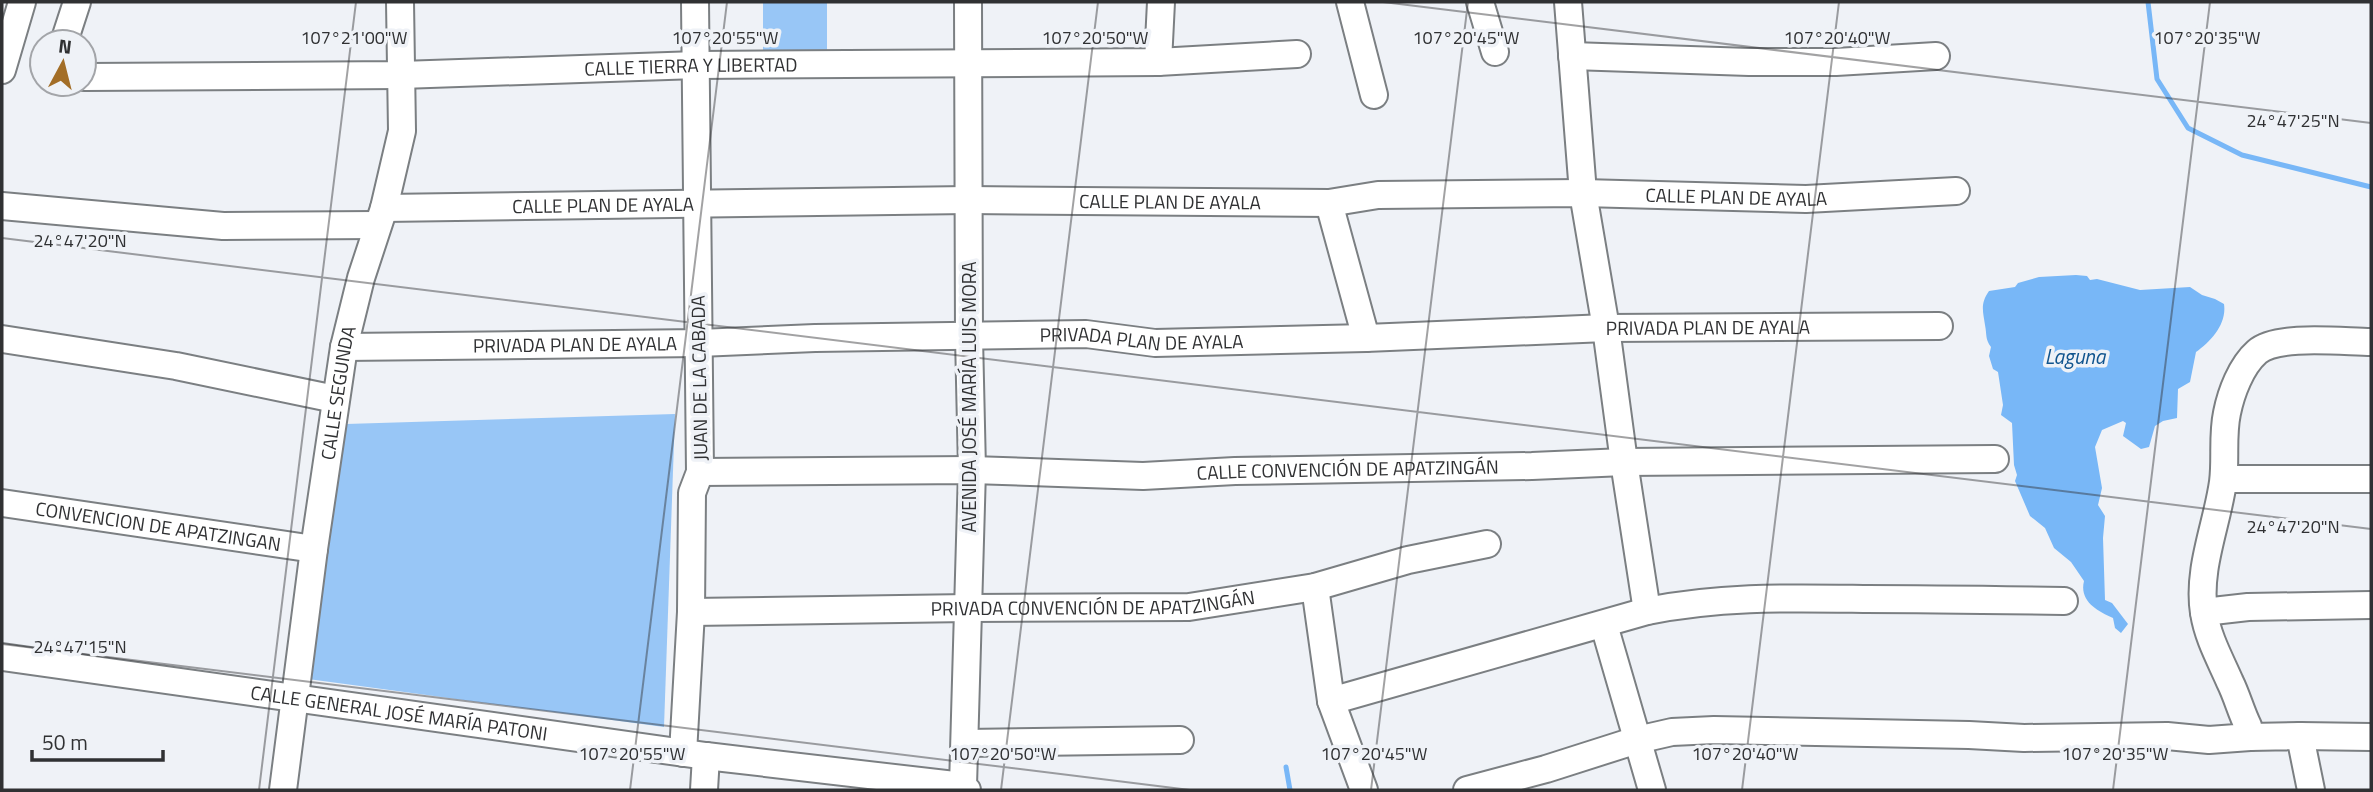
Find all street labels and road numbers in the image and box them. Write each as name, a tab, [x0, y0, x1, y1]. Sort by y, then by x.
street label: CALLE TIERRA Y LIBERTAD	[584, 49, 798, 83]
street label: CALLE PLAN DE AYALA	[1645, 180, 1828, 213]
street label: CALLE PLAN DE AYALA	[1079, 186, 1261, 216]
street label: CALLE PLAN DE AYALA	[512, 189, 694, 220]
street label: AVENIDA JOSÉ MARÍA LUIS MORA	[954, 261, 983, 533]
street label: JUAN DE LA CABADA	[683, 295, 714, 461]
street label: PRIVADA PLAN DE AYALA	[1606, 312, 1810, 342]
street label: PRIVADA PLAN DE AYALA	[1039, 319, 1244, 358]
street label: CALLE SEGUNDA	[312, 323, 363, 462]
street label: PRIVADA PLAN DE AYALA	[473, 328, 677, 360]
street label: CALLE CONVENCIÓN DE APATZINGÁN	[1196, 452, 1499, 487]
street label: CONVENCION DE APATZINGAN	[34, 493, 283, 558]
street label: PRIVADA CONVENCIÓN DE APATZINGÁN	[930, 582, 1257, 623]
street label: CALLE GENERAL JOSÉ MARÍA PATONI	[249, 677, 549, 748]

